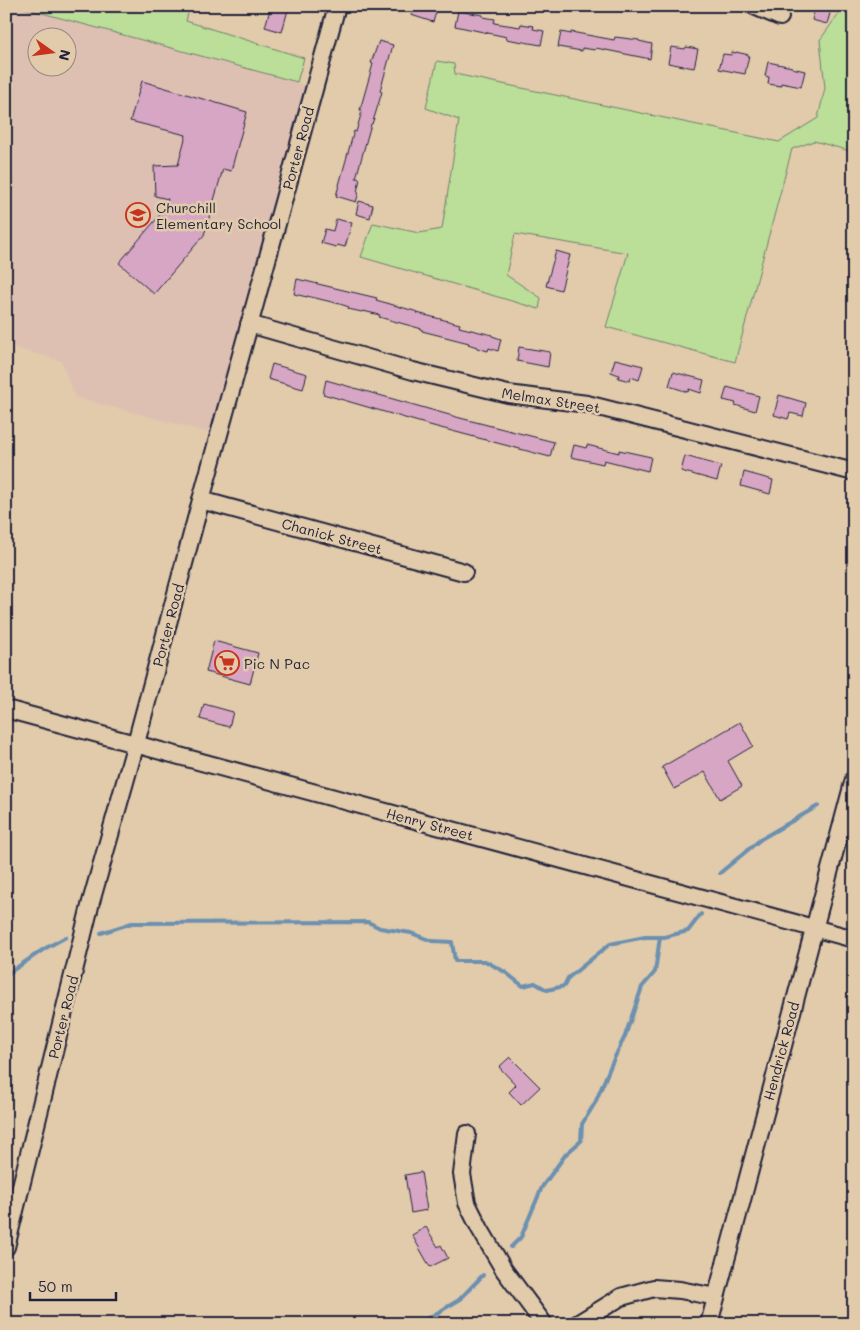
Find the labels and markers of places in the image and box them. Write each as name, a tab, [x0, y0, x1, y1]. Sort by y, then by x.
place label: Churchill Elementary School	[156, 198, 282, 233]
school or university icon: Churchill Elementary School	[125, 202, 151, 228]
supermarket icon: Pic N Pac	[214, 650, 240, 676]
place label: Pic N Pac	[244, 654, 310, 673]

